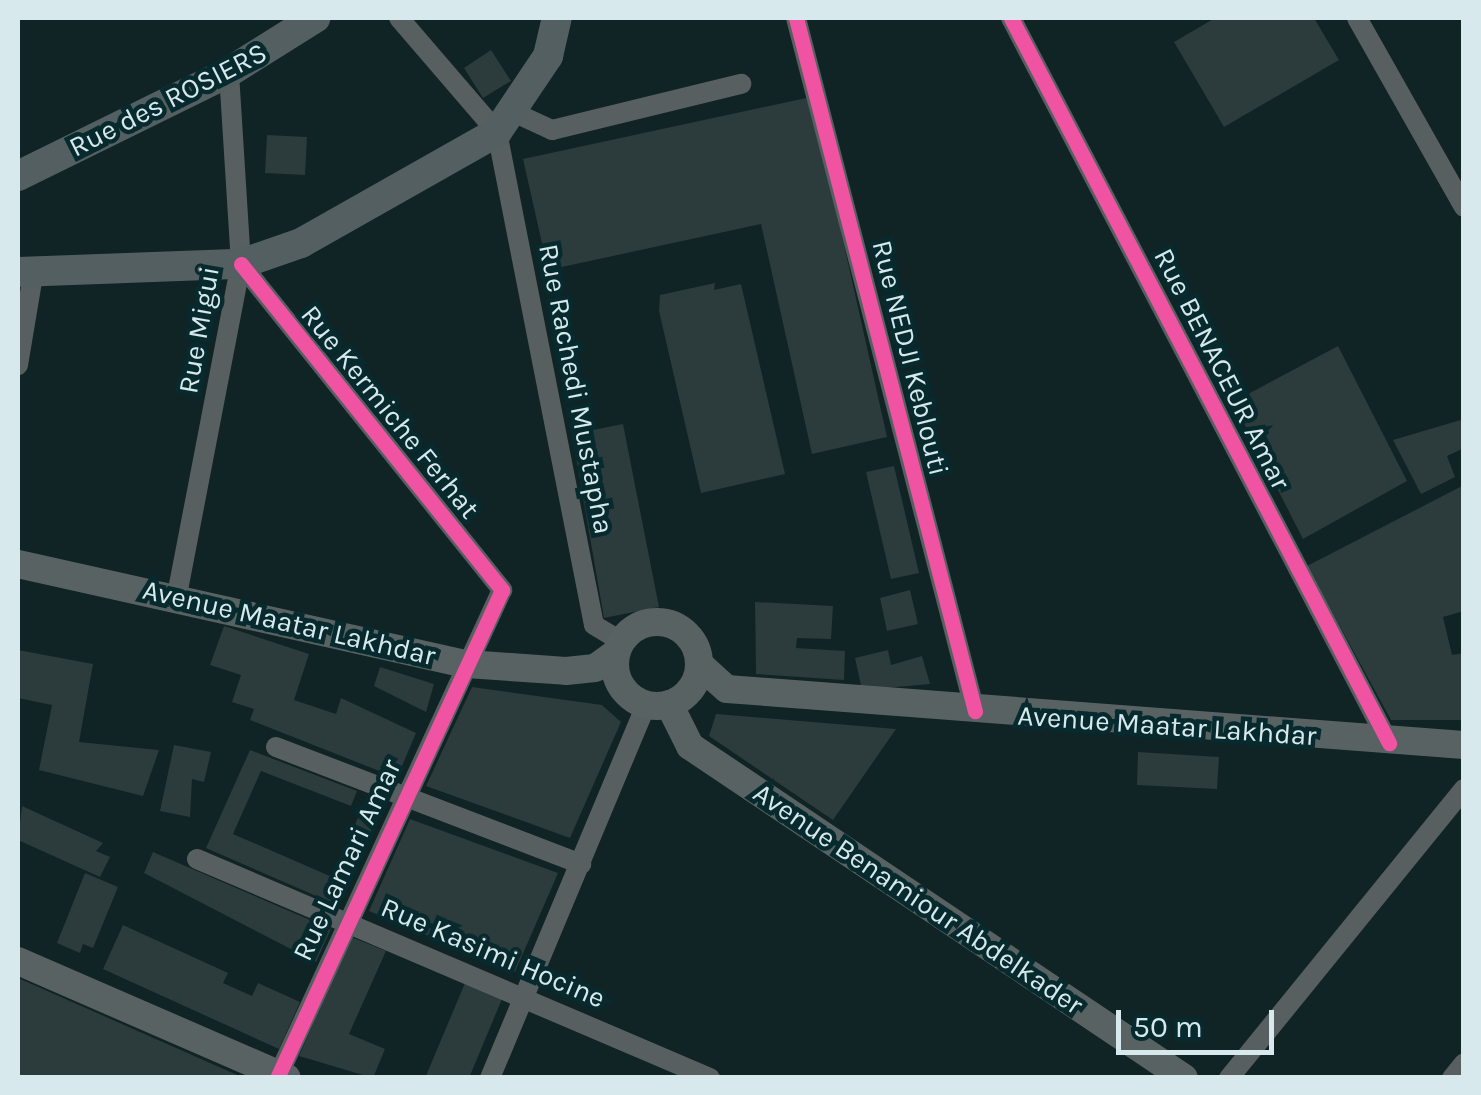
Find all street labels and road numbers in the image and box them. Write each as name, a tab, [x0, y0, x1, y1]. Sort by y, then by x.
street label: Rue des ROSIERS	[64, 36, 272, 164]
street label: Rue NEDJI Keblouti	[865, 237, 955, 479]
street label: Rue Rachedi Mustapha	[531, 241, 621, 537]
street label: Rue BENACEUR Amar	[1147, 243, 1297, 495]
street label: Rue Migui	[171, 264, 227, 396]
street label: Rue Kermiche Ferhat	[294, 299, 486, 525]
street label: Avenue Maatar Lakhdar	[139, 573, 439, 673]
street label: Avenue Maatar Lakhdar	[1017, 699, 1317, 753]
street label: Rue Lamari Amar	[286, 754, 408, 966]
street label: Avenue Benamiour Abdelkader	[747, 776, 1089, 1022]
street label: Rue Kasimi Hocine	[376, 891, 610, 1015]

